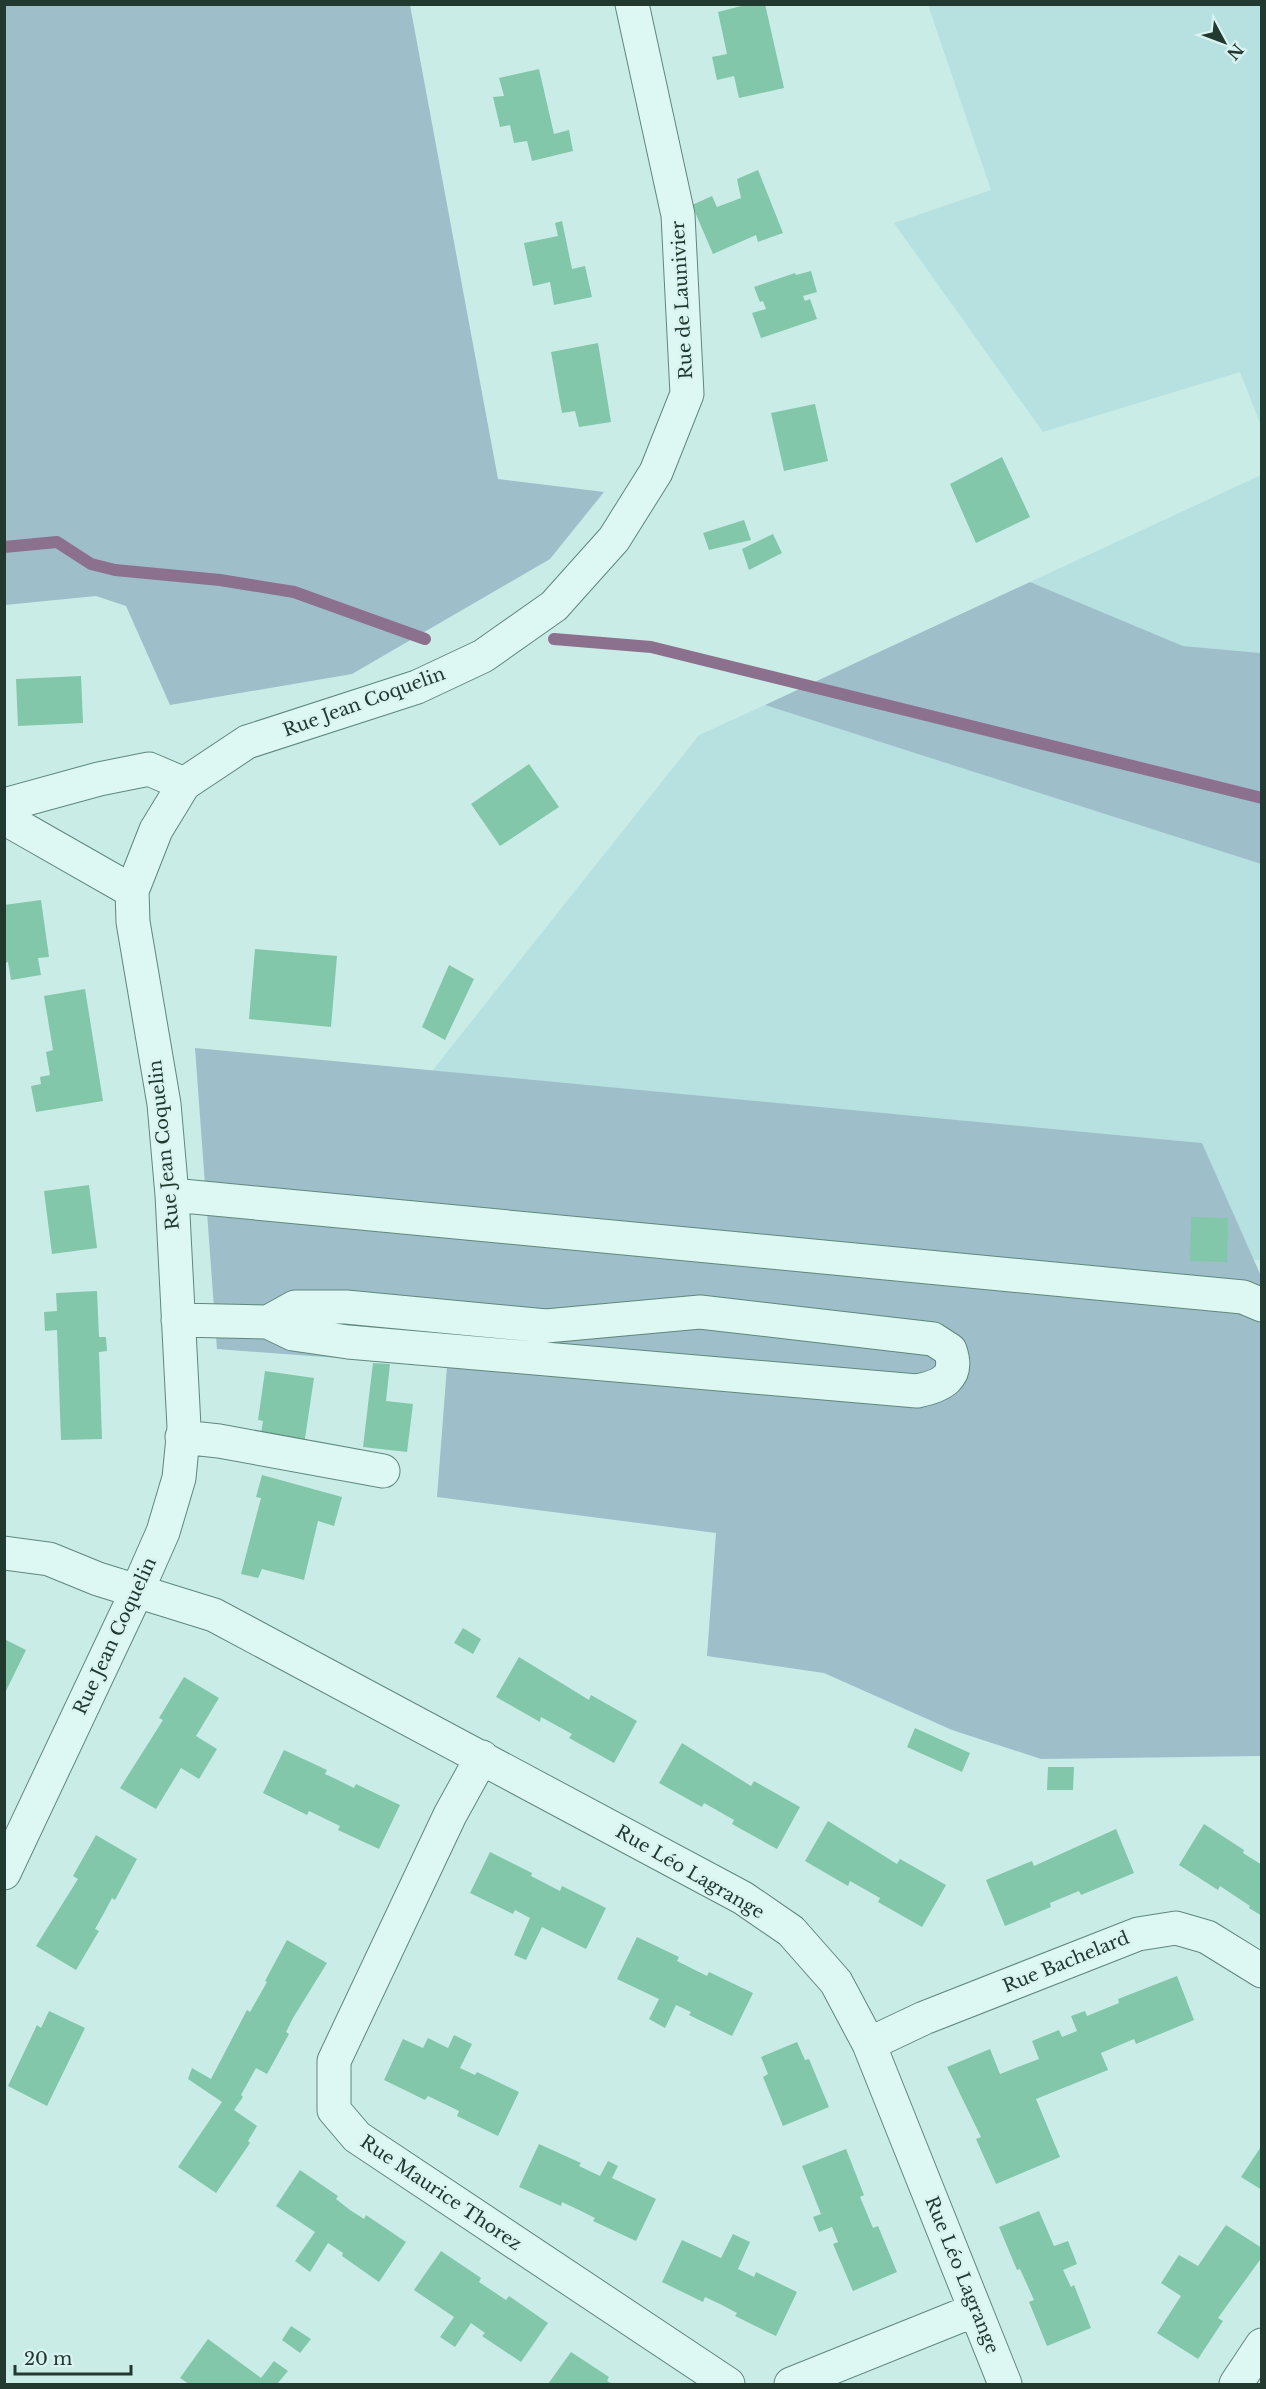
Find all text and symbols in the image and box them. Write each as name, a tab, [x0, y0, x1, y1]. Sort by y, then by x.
north arrow	[1194, 12, 1254, 72]
text: N	[1223, 40, 1248, 64]
street label: Rue de Launivier	[667, 220, 697, 380]
street label: Rue Jean Coquelin	[280, 662, 448, 742]
street label: Rue Jean Coquelin	[144, 1059, 184, 1231]
street label: Rue Jean Coquelin	[69, 1554, 161, 1718]
street label: Rue Léo Lagrange	[612, 1821, 768, 1923]
street label: Rue Bachelard	[1000, 1927, 1132, 1997]
street label: Rue Maurice Thorez	[356, 2131, 526, 2255]
street label: Rue Léo Lagrange	[920, 2193, 1004, 2357]
scale bar	[15, 2338, 130, 2376]
text: 20 m	[24, 2348, 72, 2370]

